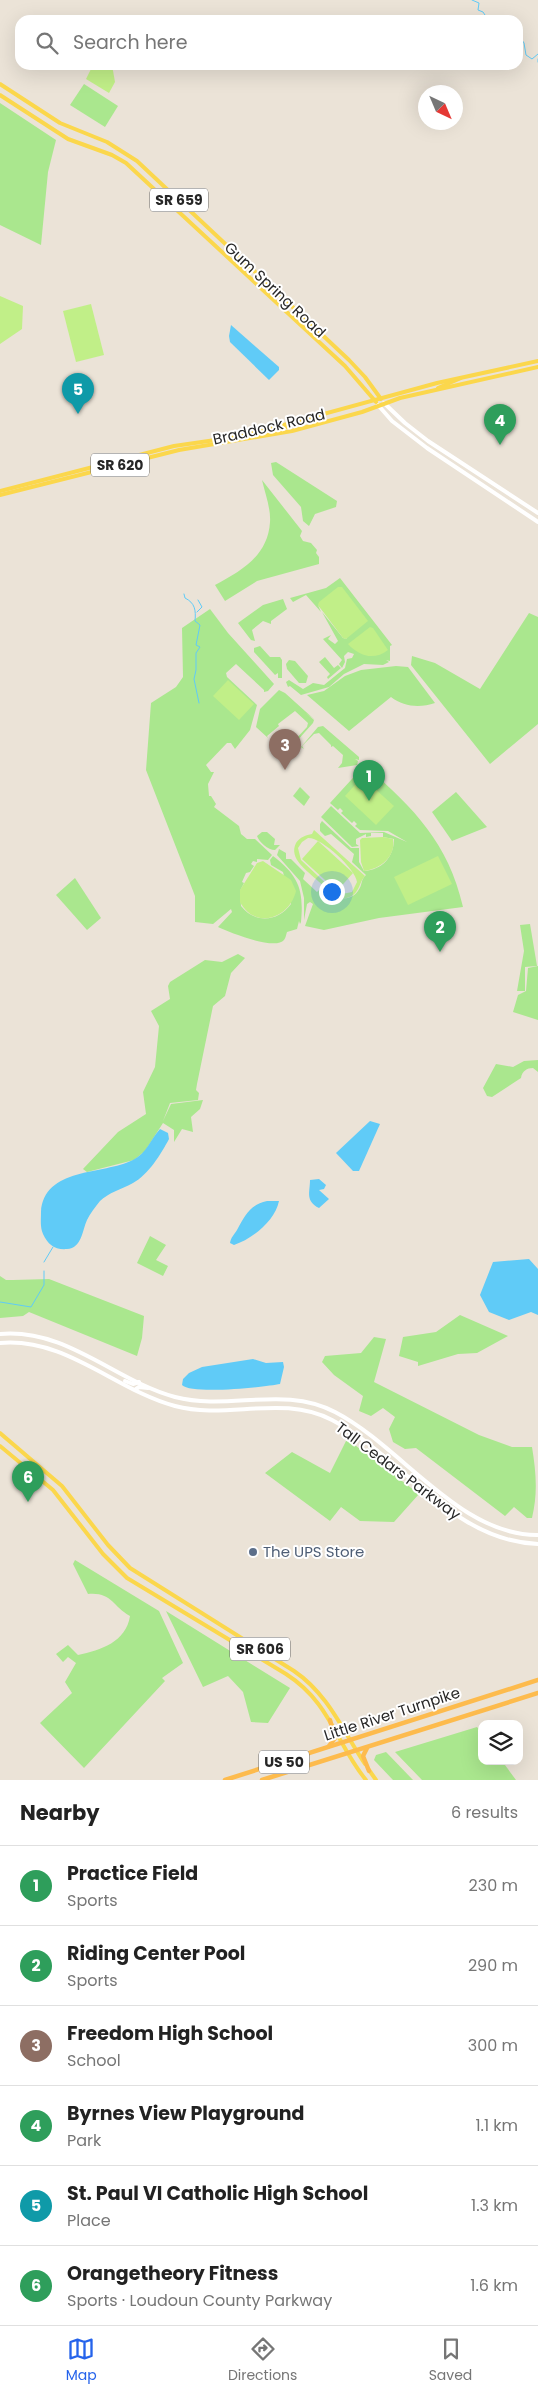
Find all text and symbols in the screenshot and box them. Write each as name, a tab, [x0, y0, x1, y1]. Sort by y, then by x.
search box	[15, 15, 523, 70]
icon: search	[33, 29, 61, 57]
text: Search here	[73, 29, 187, 56]
north arrow	[418, 85, 463, 130]
road number: SR 659	[150, 188, 208, 212]
street label: Gum Spring Road	[220, 237, 331, 342]
pin: 5	[62, 373, 94, 414]
street label: Braddock Road	[211, 403, 327, 450]
pin: 4	[484, 404, 516, 445]
road number: SR 620	[91, 454, 149, 476]
pin: 3	[269, 729, 301, 770]
pin: 1	[353, 760, 385, 801]
your location	[319, 879, 345, 905]
pin: 2	[424, 911, 456, 952]
street label: Tall Cedars Parkway	[332, 1417, 465, 1525]
pin: 6	[12, 1461, 44, 1502]
place label: The UPS Store	[263, 1541, 364, 1562]
marker: The UPS Store	[247, 1546, 259, 1558]
road number: SR 606	[230, 1638, 290, 1660]
street label: Little River Turnpike	[321, 1682, 463, 1745]
map controls	[478, 1720, 523, 1765]
button: layers	[478, 1720, 523, 1765]
road number: US 50	[259, 1750, 309, 1774]
text: Nearby	[20, 1798, 100, 1827]
text: 6 results	[451, 1801, 518, 1824]
text: Practice Field	[67, 1860, 198, 1887]
text: 1	[33, 1874, 39, 1897]
text: 230 m	[469, 1874, 518, 1897]
text: Sports	[67, 1889, 118, 1912]
text: Riding Center Pool	[67, 1940, 245, 1967]
text: 2	[31, 1954, 41, 1977]
text: 290 m	[468, 1954, 518, 1977]
text: Sports	[67, 1969, 118, 1992]
text: Freedom High School	[67, 2020, 273, 2047]
text: 3	[31, 2034, 41, 2057]
text: 300 m	[468, 2034, 518, 2057]
text: School	[67, 2049, 121, 2072]
text: Byrnes View Playground	[67, 2100, 304, 2127]
text: 4	[31, 2114, 41, 2137]
text: 1.1 km	[475, 2114, 518, 2137]
text: Park	[67, 2129, 101, 2152]
text: St. Paul VI Catholic High School	[67, 2180, 368, 2207]
text: 5	[31, 2194, 41, 2217]
text: 1.3 km	[471, 2194, 518, 2217]
text: Place	[67, 2209, 111, 2232]
text: Orangetheory Fitness	[67, 2260, 278, 2287]
text: 6	[31, 2274, 41, 2297]
text: 1.6 km	[470, 2274, 518, 2297]
text: Sports · Loudoun County Parkway	[67, 2289, 332, 2312]
tab: Map	[66, 2335, 97, 2386]
tab: Directions	[228, 2335, 297, 2386]
tab: Saved	[429, 2335, 472, 2386]

